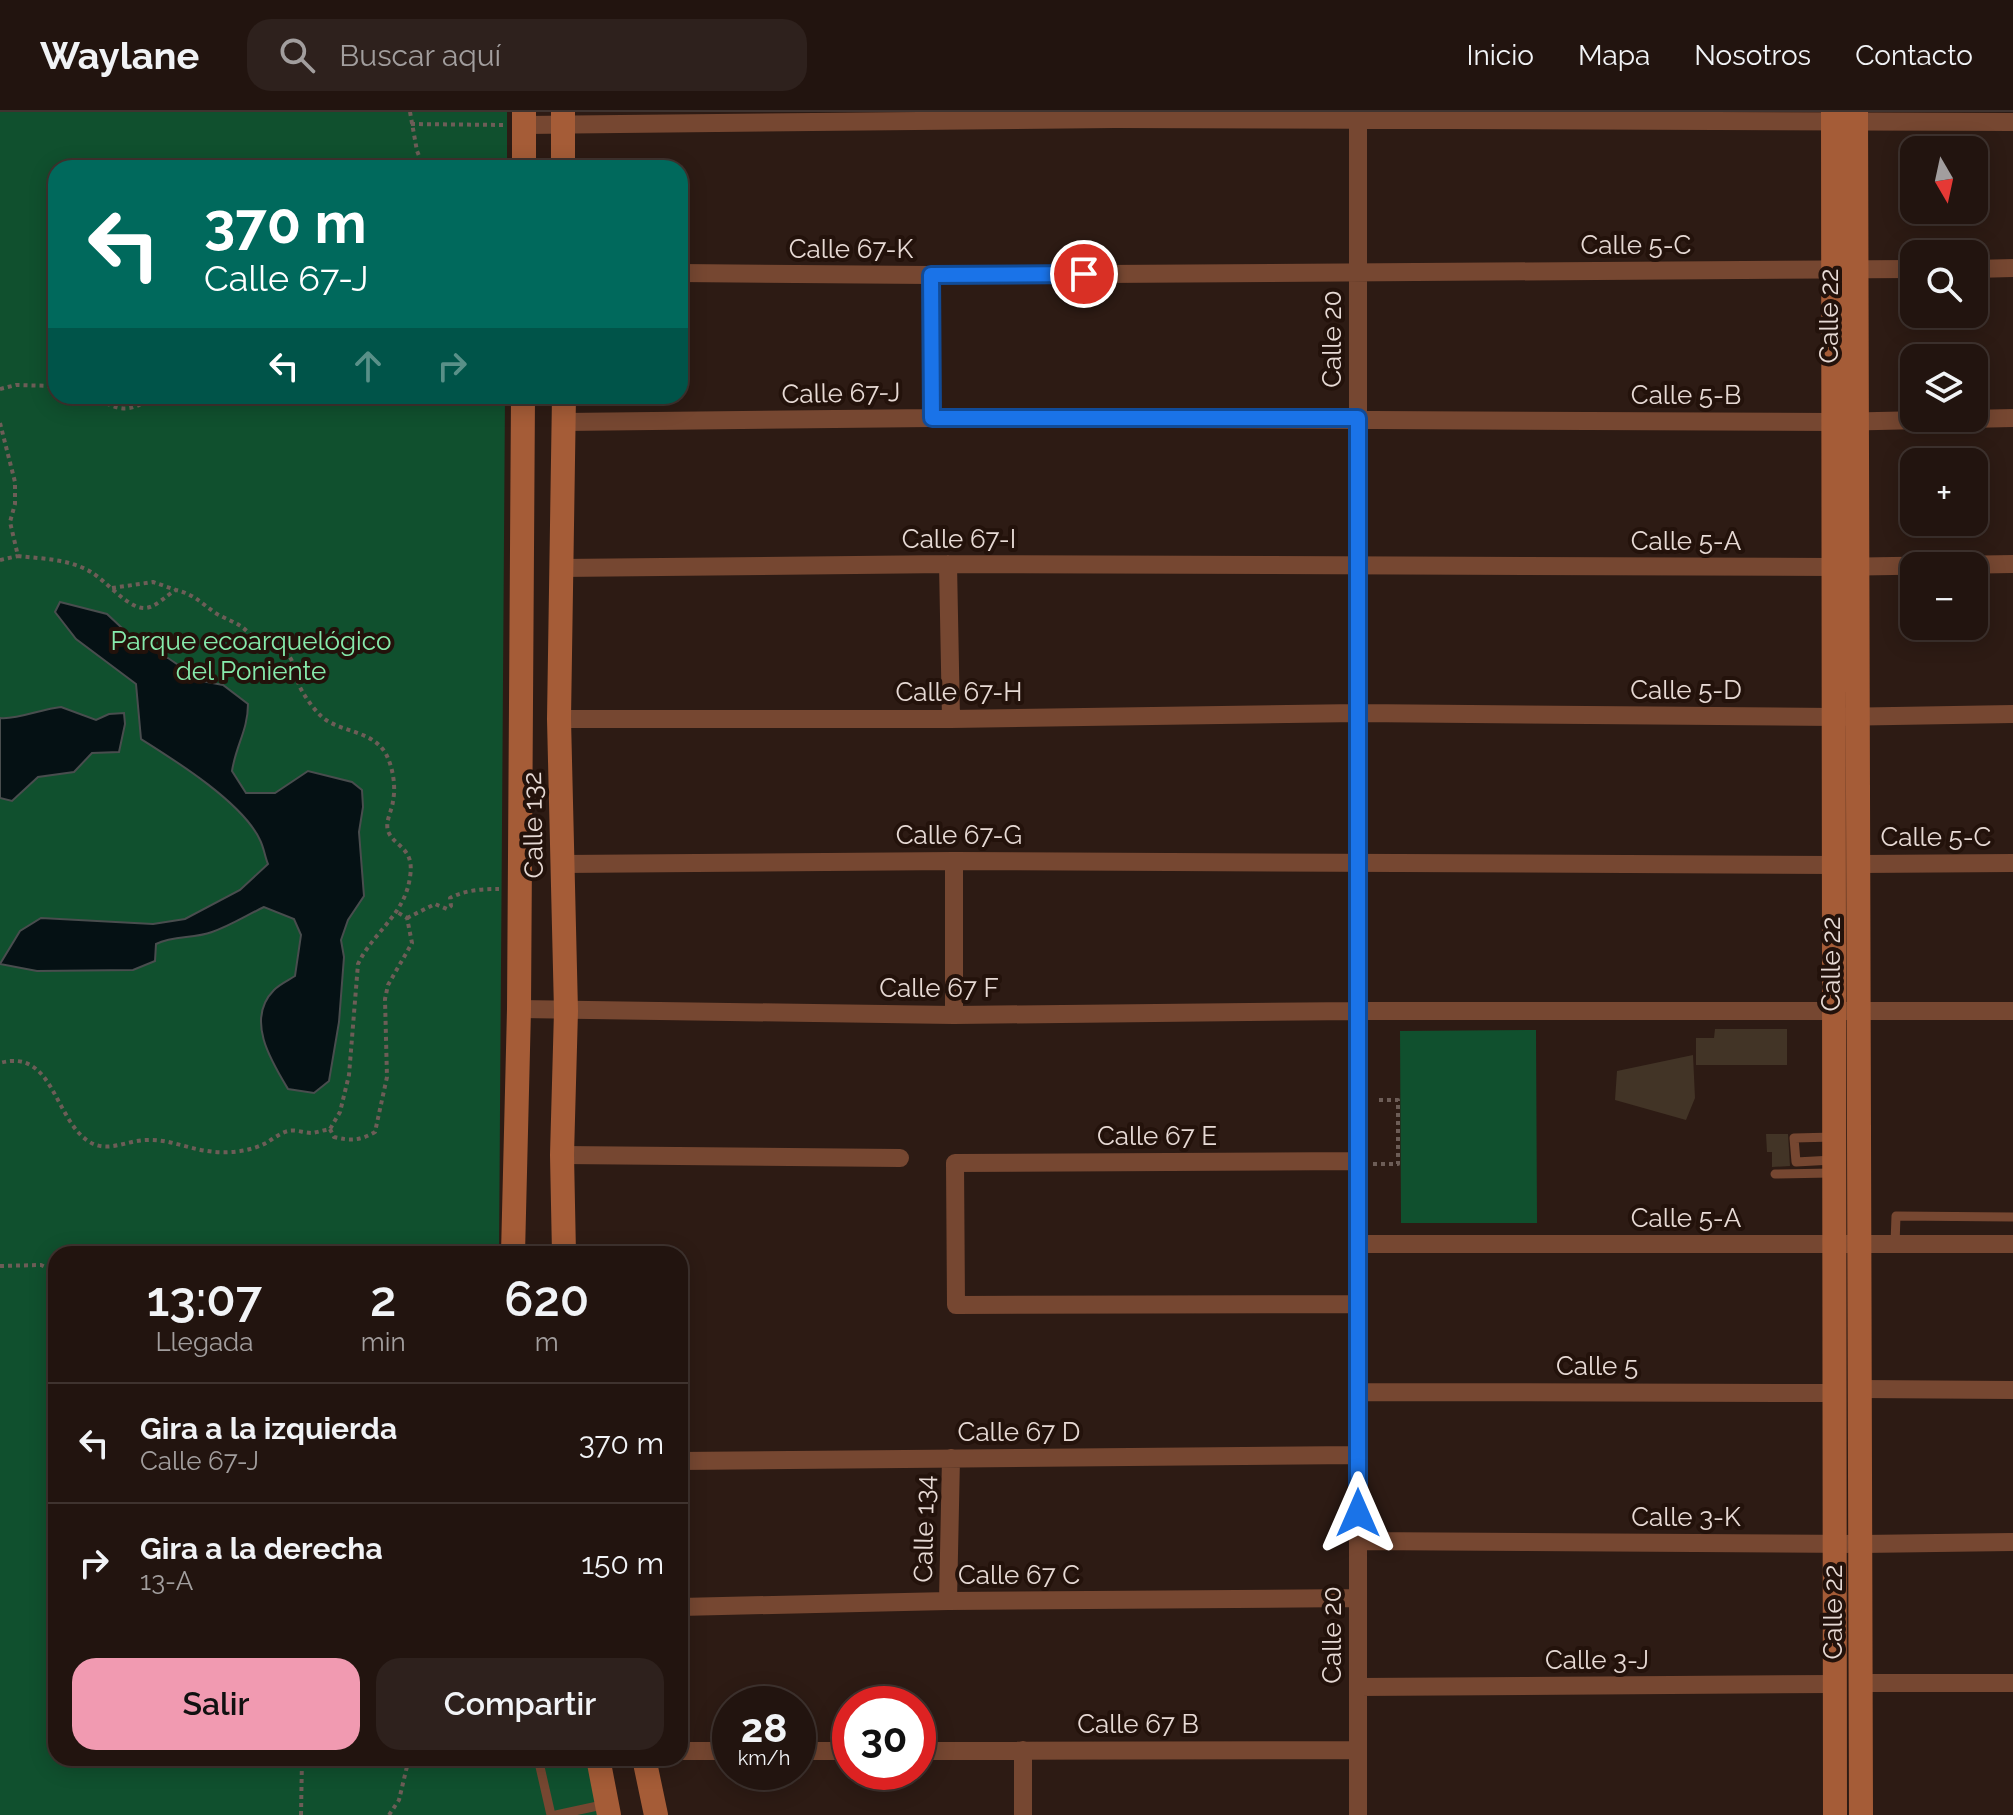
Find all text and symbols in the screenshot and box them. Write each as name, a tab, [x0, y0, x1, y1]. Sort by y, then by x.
search box	[247, 19, 807, 91]
text: Waylane	[40, 33, 199, 78]
icon: search	[275, 33, 319, 77]
text: Buscar aquí	[339, 38, 501, 73]
text: Inicio	[1466, 39, 1534, 72]
text: Mapa	[1578, 39, 1650, 72]
text: Nosotros	[1694, 39, 1811, 72]
text: Contacto	[1855, 39, 1973, 72]
north arrow	[1900, 136, 1988, 224]
map controls	[1900, 136, 1988, 640]
text: 370 m	[204, 190, 367, 256]
icon: left	[72, 192, 176, 296]
street label: Calle 5-C	[1581, 230, 1692, 260]
street label: Calle 67-K	[789, 234, 914, 264]
pin	[1050, 240, 1118, 308]
button: search	[1900, 240, 1988, 328]
icon: arrive	[1062, 252, 1106, 296]
text: Calle 67-J	[204, 257, 369, 299]
street label: Calle 22	[1814, 268, 1844, 364]
street label: Calle 20	[1317, 290, 1347, 388]
icon: left	[262, 344, 306, 388]
icon: ahead	[346, 344, 390, 388]
icon: right	[430, 344, 474, 388]
button: layers	[1900, 344, 1988, 432]
street label: Calle 67-J	[781, 377, 901, 409]
street label: Calle 5-B	[1631, 380, 1741, 410]
button: +	[1900, 448, 1988, 536]
street label: Calle 67-I	[902, 524, 1016, 554]
street label: Calle 5-A	[1631, 526, 1742, 556]
button: −	[1900, 552, 1988, 640]
park label: Parque ecoarquelógico del Poniente	[111, 626, 391, 686]
street label: Calle 5-D	[1630, 675, 1742, 705]
street label: Calle 67-H	[895, 677, 1023, 707]
street label: Calle 132	[517, 771, 549, 879]
street label: Calle 67-G	[896, 820, 1022, 850]
street label: Calle 5-C	[1881, 822, 1992, 852]
street label: Calle 22	[1816, 916, 1846, 1012]
street label: Calle 67 F	[879, 973, 999, 1003]
street label: Calle 67 E	[1097, 1121, 1217, 1151]
street label: Calle 5-A	[1631, 1203, 1742, 1233]
text: 13:07	[147, 1271, 262, 1327]
text: 2	[370, 1271, 396, 1327]
text: 620	[504, 1271, 589, 1327]
text: Llegada	[155, 1327, 253, 1357]
text: min	[361, 1327, 406, 1357]
text: m	[535, 1327, 559, 1357]
street label: Calle 5	[1556, 1351, 1638, 1381]
text: Gira a la izquierda	[140, 1411, 397, 1446]
street label: Calle 67 D	[958, 1417, 1080, 1447]
icon: left	[72, 1421, 116, 1465]
text: 370 m	[579, 1426, 664, 1461]
text: Calle 67-J	[140, 1446, 259, 1476]
position arrow	[1316, 1471, 1400, 1555]
street label: Calle 134	[908, 1475, 940, 1583]
street label: Calle 3-K	[1631, 1502, 1741, 1532]
text: Gira a la derecha	[140, 1531, 383, 1566]
icon: right	[72, 1541, 116, 1585]
text: 150 m	[581, 1546, 664, 1581]
street label: Calle 67 C	[958, 1560, 1080, 1590]
street label: Calle 22	[1818, 1564, 1848, 1660]
text: 13-A	[140, 1566, 193, 1596]
street label: Calle 20	[1317, 1586, 1347, 1684]
street label: Calle 3-J	[1545, 1645, 1649, 1675]
button: Salir	[72, 1658, 360, 1750]
button: Compartir	[376, 1658, 664, 1750]
speed limit sign: 30	[832, 1686, 936, 1790]
text: 28	[741, 1704, 787, 1751]
street label: Calle 67 B	[1077, 1709, 1199, 1739]
text: km/h	[738, 1746, 790, 1770]

